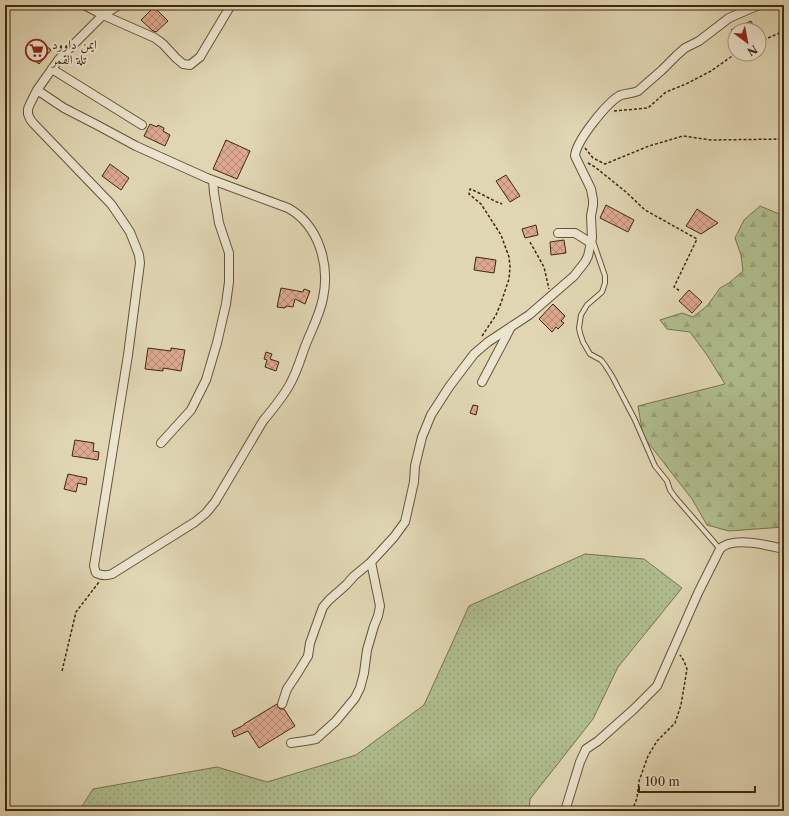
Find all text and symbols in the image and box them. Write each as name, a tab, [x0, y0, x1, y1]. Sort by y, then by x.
north arrow	[727, 22, 767, 62]
place label: ايمن داوود تلة القمر	[50, 36, 97, 68]
supermarket icon: ايمن داوود تلة القمر	[24, 38, 50, 64]
text: N	[744, 42, 760, 59]
scale bar	[639, 768, 755, 794]
text: 100 m	[645, 774, 680, 789]

